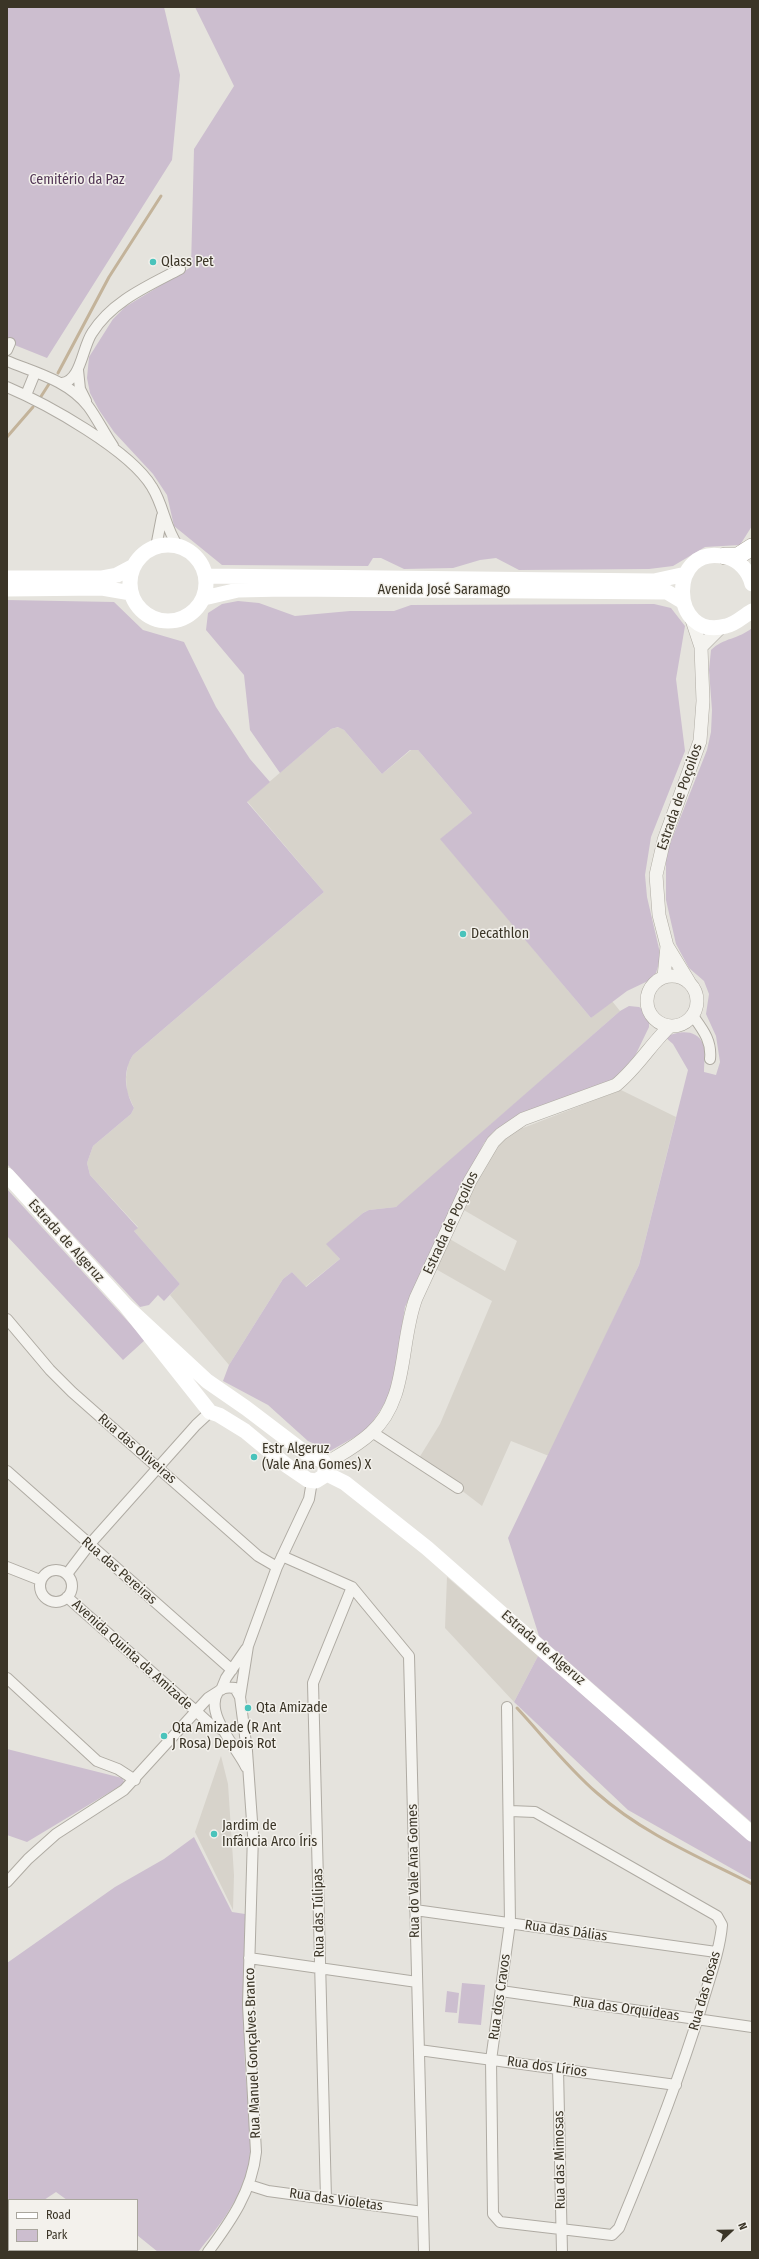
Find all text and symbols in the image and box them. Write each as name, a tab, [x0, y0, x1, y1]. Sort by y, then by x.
park label: Cemitério da Paz	[29, 172, 125, 188]
place label: Qlass Pet	[161, 254, 214, 270]
marker: Qlass Pet	[148, 257, 158, 267]
street label: Avenida José Saramago	[378, 582, 510, 598]
street label: Estrada de Poçoilos	[654, 742, 706, 852]
place label: Decathlon	[471, 926, 529, 942]
marker: Decathlon	[458, 929, 468, 939]
street label: Estrada de Poçoilos	[420, 1169, 482, 1277]
street label: Estrada de Algeruz	[24, 1196, 108, 1286]
street label: Rua das Oliveiras	[94, 1410, 180, 1488]
place label: Estr Algeruz (Vale Ana Gomes) X	[262, 1441, 371, 1474]
marker: Estr Algeruz (Vale Ana Gomes) X	[249, 1452, 259, 1462]
street label: Rua das Pereiras	[78, 1534, 160, 1608]
street label: Avenida Quinta da Amizade	[68, 1596, 196, 1714]
street label: Estrada de Algeruz	[498, 1607, 588, 1689]
place label: Qta Amizade	[256, 1700, 328, 1716]
marker: Qta Amizade	[243, 1703, 253, 1713]
place label: Qta Amizade (R Ant J Rosa) Depois Rot	[172, 1720, 281, 1752]
marker: Qta Amizade (R Ant J Rosa) Depois Rot	[159, 1731, 169, 1741]
street label: Rua do Vale Ana Gomes	[404, 1804, 424, 1938]
place label: Jardim de Infância Arco Íris	[222, 1818, 317, 1850]
marker: Jardim de Infância Arco Íris	[209, 1829, 219, 1839]
street label: Rua das Túlipas	[310, 1868, 328, 1958]
street label: Rua das Dálias	[524, 1917, 608, 1945]
street label: Rua das Rosas	[686, 1949, 724, 2033]
street label: Rua dos Cravos	[486, 1953, 514, 2041]
street label: Rua Manuel Gonçalves Branco	[242, 1967, 264, 2139]
street label: Rua das Orquídeas	[572, 1993, 680, 2025]
street label: Rua dos Lírios	[506, 2053, 588, 2081]
street label: Rua das Mimosas	[551, 2110, 569, 2210]
street label: Rua das Violetas	[288, 2185, 384, 2215]
legend	[8, 2199, 138, 2251]
text: Road	[46, 2208, 71, 2222]
north arrow	[711, 2211, 751, 2251]
text: N	[735, 2221, 750, 2232]
text: Park	[46, 2228, 67, 2242]

